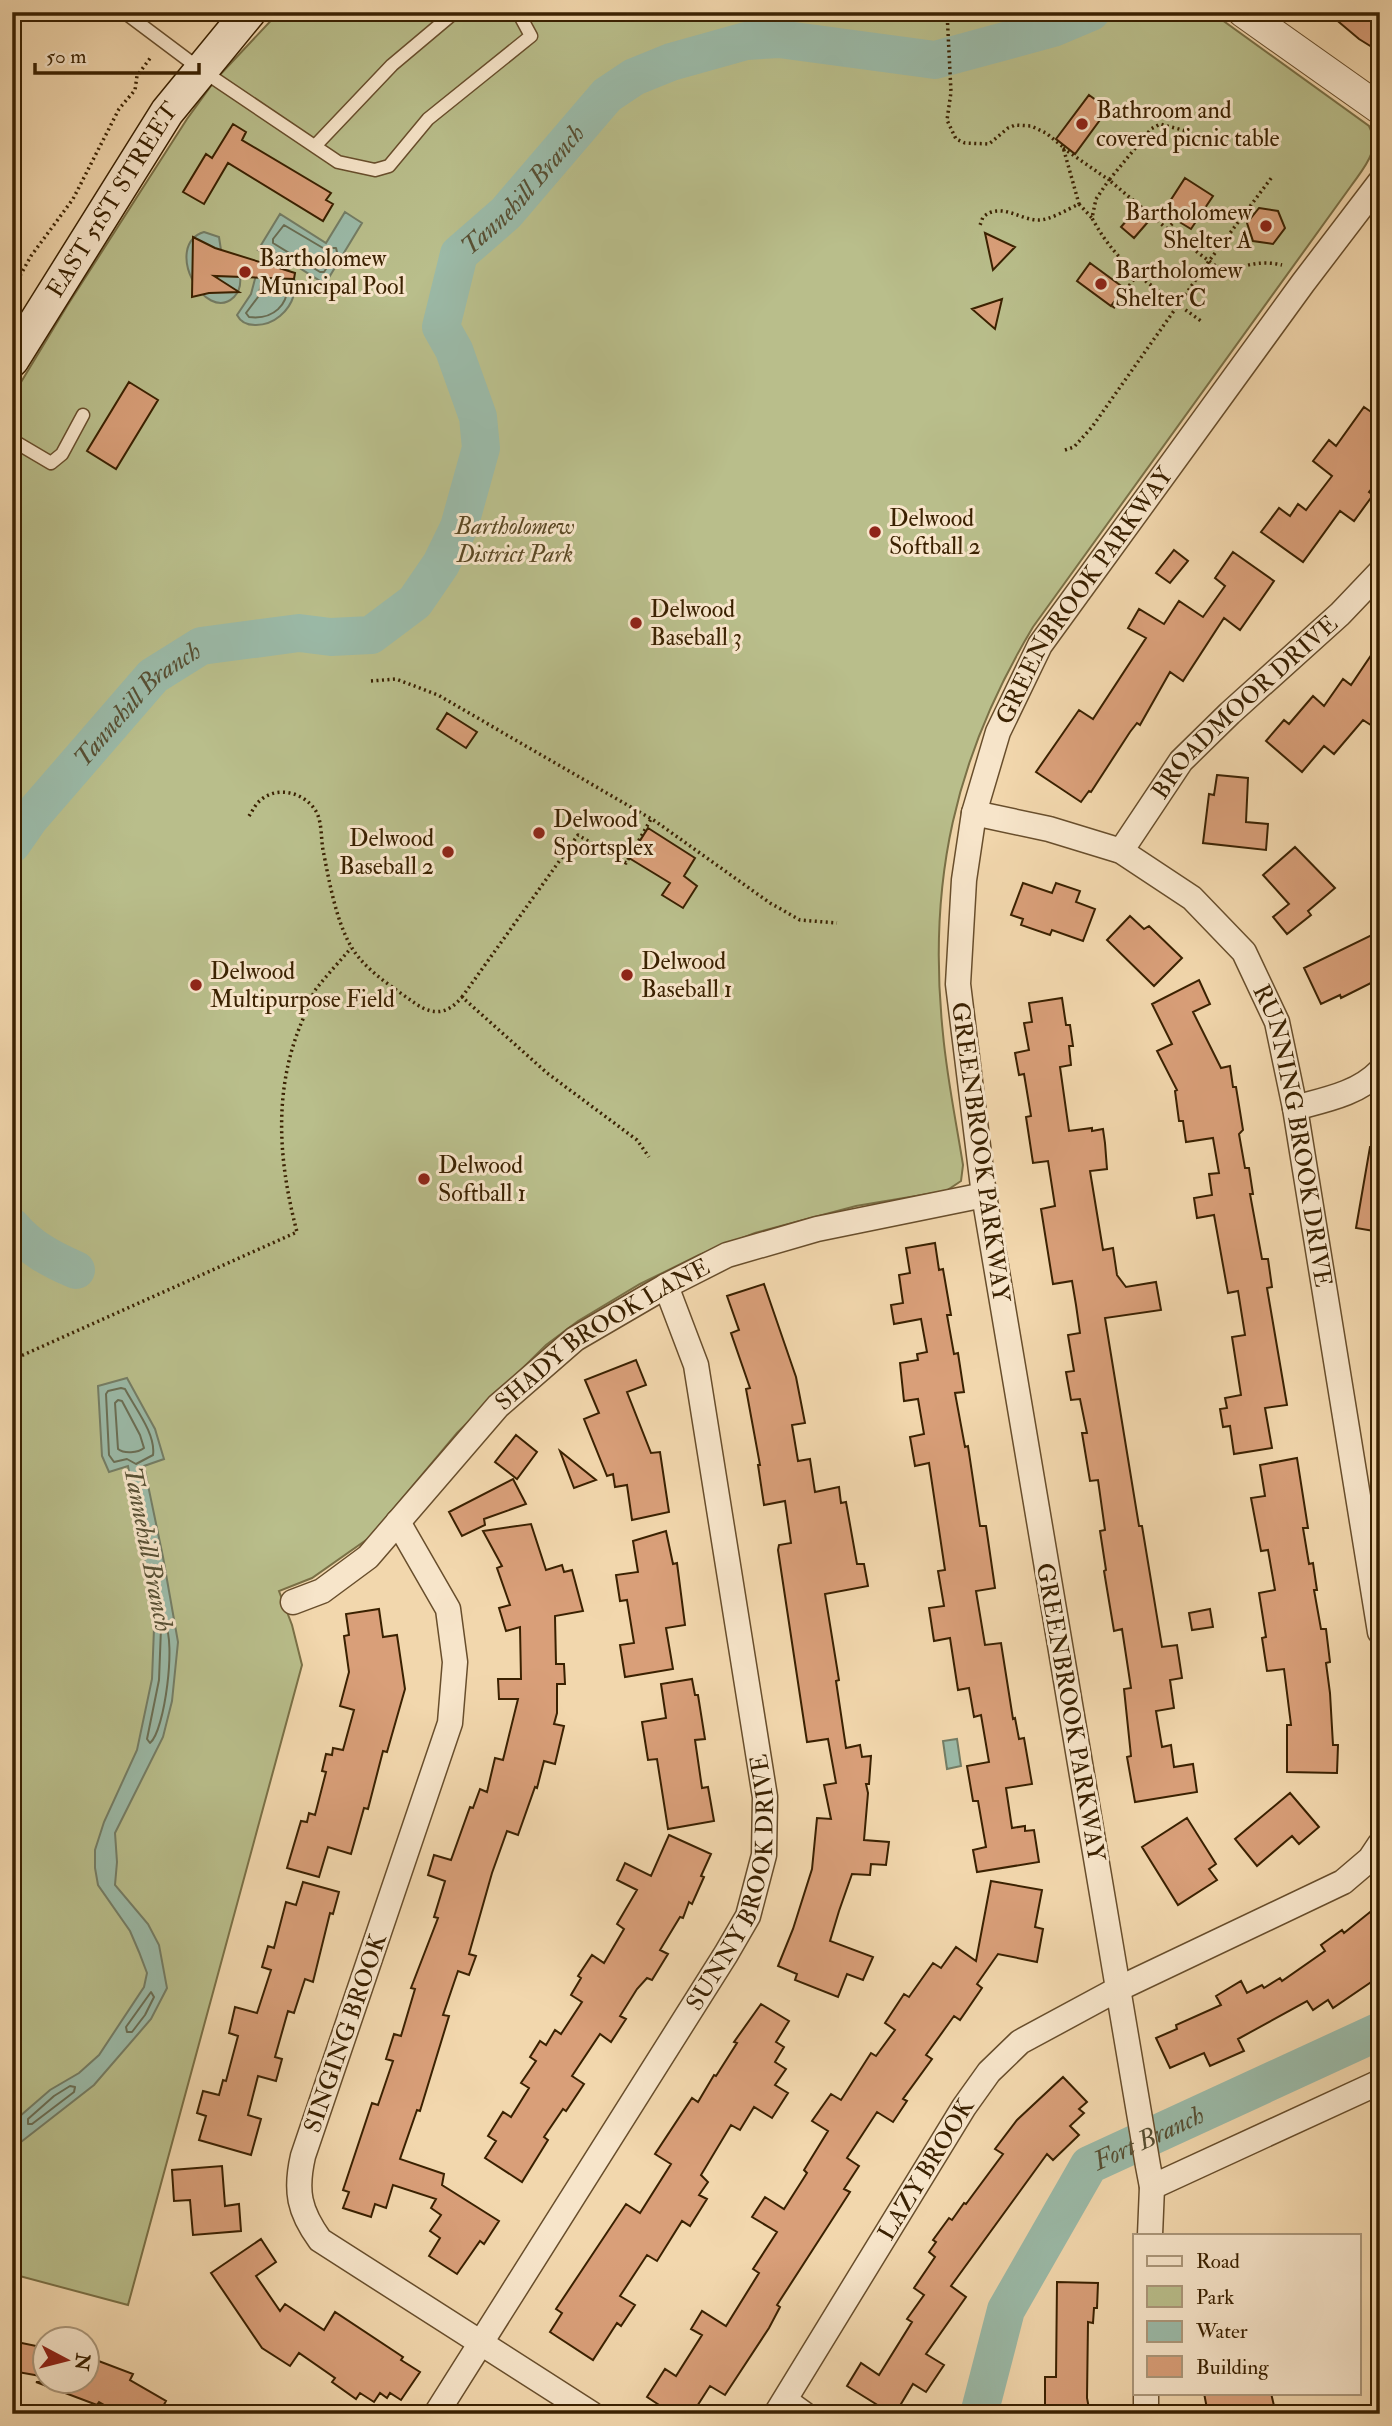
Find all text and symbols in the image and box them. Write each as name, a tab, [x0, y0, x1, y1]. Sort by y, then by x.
scale bar	[35, 32, 200, 76]
text: 50 m	[46, 43, 87, 70]
street label: EAST 51ST STREET	[40, 95, 185, 304]
place label: Bathroom and covered picnic table	[1096, 95, 1280, 154]
marker: Bathroom and covered picnic table	[1074, 116, 1090, 132]
water label: Tannehill Branch	[454, 118, 592, 262]
place label: Bartholomew Shelter A	[1125, 197, 1253, 256]
marker: Bartholomew Shelter A	[1258, 218, 1274, 234]
place label: Bartholomew Municipal Pool	[259, 243, 405, 302]
place label: Bartholomew Shelter C	[1115, 255, 1244, 314]
marker: Bartholomew Municipal Pool	[237, 264, 253, 280]
marker: Bartholomew Shelter C	[1093, 276, 1109, 292]
street label: GREENBROOK PARKWAY	[989, 461, 1181, 730]
place label: Delwood Softball 2	[889, 503, 981, 562]
park label: Bartholomew District Park	[454, 511, 575, 570]
marker: Delwood Softball 2	[867, 524, 883, 540]
place label: Delwood Baseball 3	[650, 594, 742, 653]
street label: BROADMOOR DRIVE	[1145, 609, 1344, 805]
marker: Delwood Baseball 3	[628, 615, 644, 631]
water label: Tannehill Branch	[67, 635, 207, 774]
place label: Delwood Sportsplex	[553, 804, 654, 863]
place label: Delwood Baseball 2	[339, 823, 434, 882]
marker: Delwood Sportsplex	[531, 825, 547, 841]
marker: Delwood Baseball 2	[440, 844, 456, 860]
place label: Delwood Baseball 1	[641, 946, 732, 1005]
place label: Delwood Multipurpose Field	[210, 956, 395, 1015]
marker: Delwood Baseball 1	[619, 967, 635, 983]
marker: Delwood Multipurpose Field	[188, 977, 204, 993]
street label: RUNNING BROOK DRIVE	[1245, 979, 1339, 1289]
street label: GREENBROOK PARKWAY	[944, 1000, 1017, 1305]
place label: Delwood Softball 1	[438, 1150, 526, 1209]
marker: Delwood Softball 1	[416, 1171, 432, 1187]
street label: SHADY BROOK LANE	[489, 1251, 715, 1418]
water label: Tannehill Branch	[116, 1464, 180, 1634]
street label: GREENBROOK PARKWAY	[1029, 1560, 1112, 1864]
street label: SUNNY BROOK DRIVE	[679, 1752, 781, 2016]
street label: SINGING BROOK	[297, 1929, 394, 2137]
street label: LAZY BROOK	[871, 2093, 982, 2246]
water label: Fort Branch	[1086, 2099, 1209, 2179]
legend	[1133, 2234, 1360, 2394]
text: Road	[1196, 2248, 1241, 2275]
text: Park	[1196, 2284, 1234, 2311]
text: Water	[1195, 2318, 1248, 2345]
north arrow	[32, 2324, 102, 2394]
text: N	[69, 2351, 95, 2373]
text: Building	[1196, 2354, 1269, 2381]

